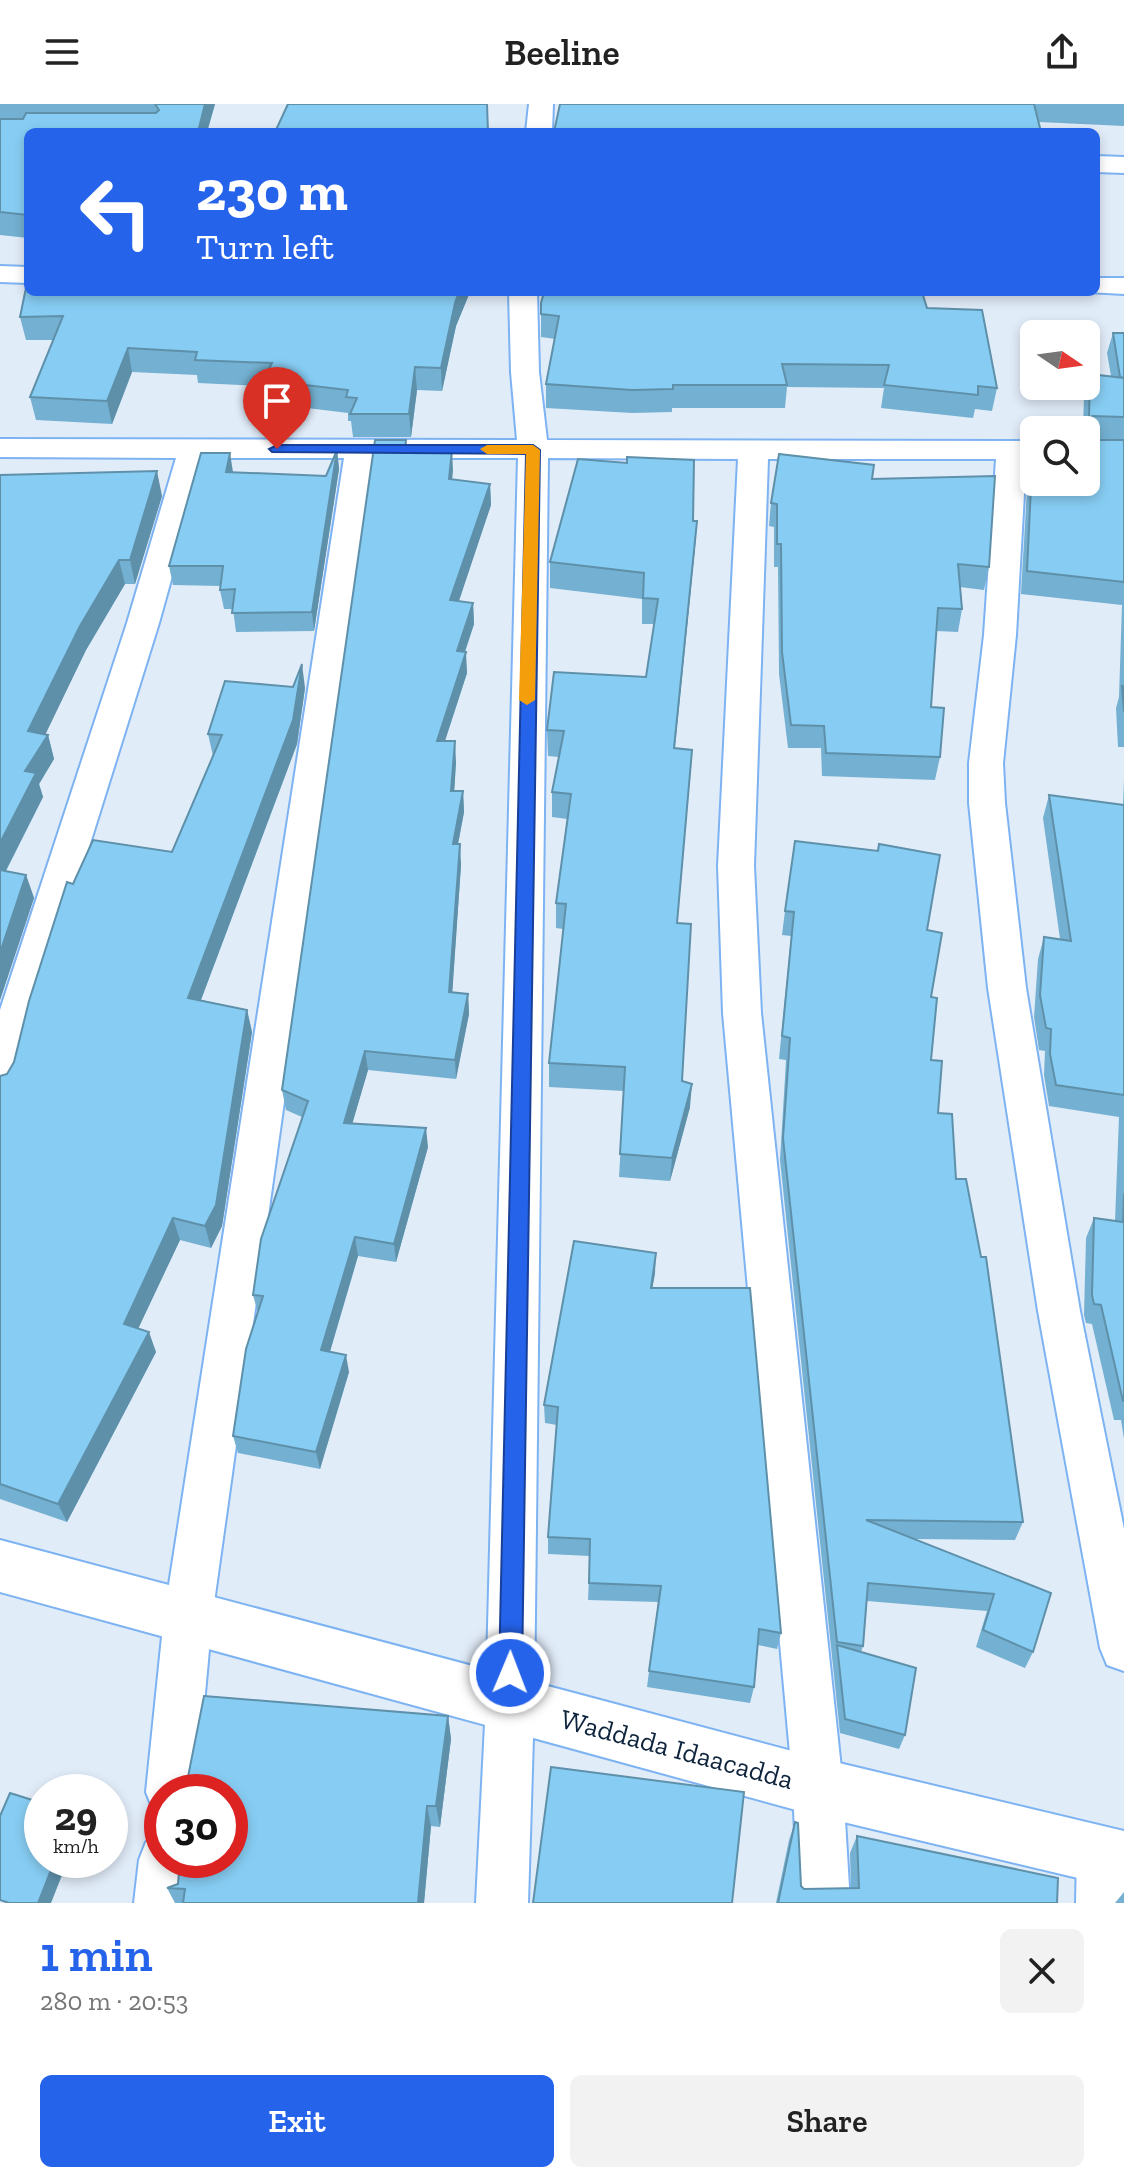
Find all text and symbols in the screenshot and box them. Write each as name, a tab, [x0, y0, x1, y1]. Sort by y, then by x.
icon: menu	[40, 30, 84, 74]
icon: share	[1040, 30, 1084, 74]
text: Beeline	[504, 31, 620, 74]
text: 230 m	[196, 157, 348, 224]
icon: left	[64, 160, 168, 264]
text: Turn left	[196, 225, 334, 268]
north arrow	[1020, 320, 1100, 400]
map controls	[1020, 320, 1100, 496]
pin	[243, 367, 311, 449]
icon: arrive	[255, 379, 299, 423]
button: search	[1020, 416, 1100, 496]
position arrow	[468, 1631, 552, 1715]
street label: Waddada Idaacadda	[557, 1702, 797, 1796]
speed limit sign: 30	[144, 1774, 248, 1878]
text: 29	[55, 1792, 97, 1840]
text: km/h	[53, 1834, 99, 1858]
text: 1 min	[40, 1926, 153, 1983]
button: close	[1000, 1929, 1084, 2013]
text: 280 m · 20:53	[40, 1985, 188, 2017]
button: Exit	[40, 2075, 554, 2167]
button: Share	[570, 2075, 1084, 2167]

